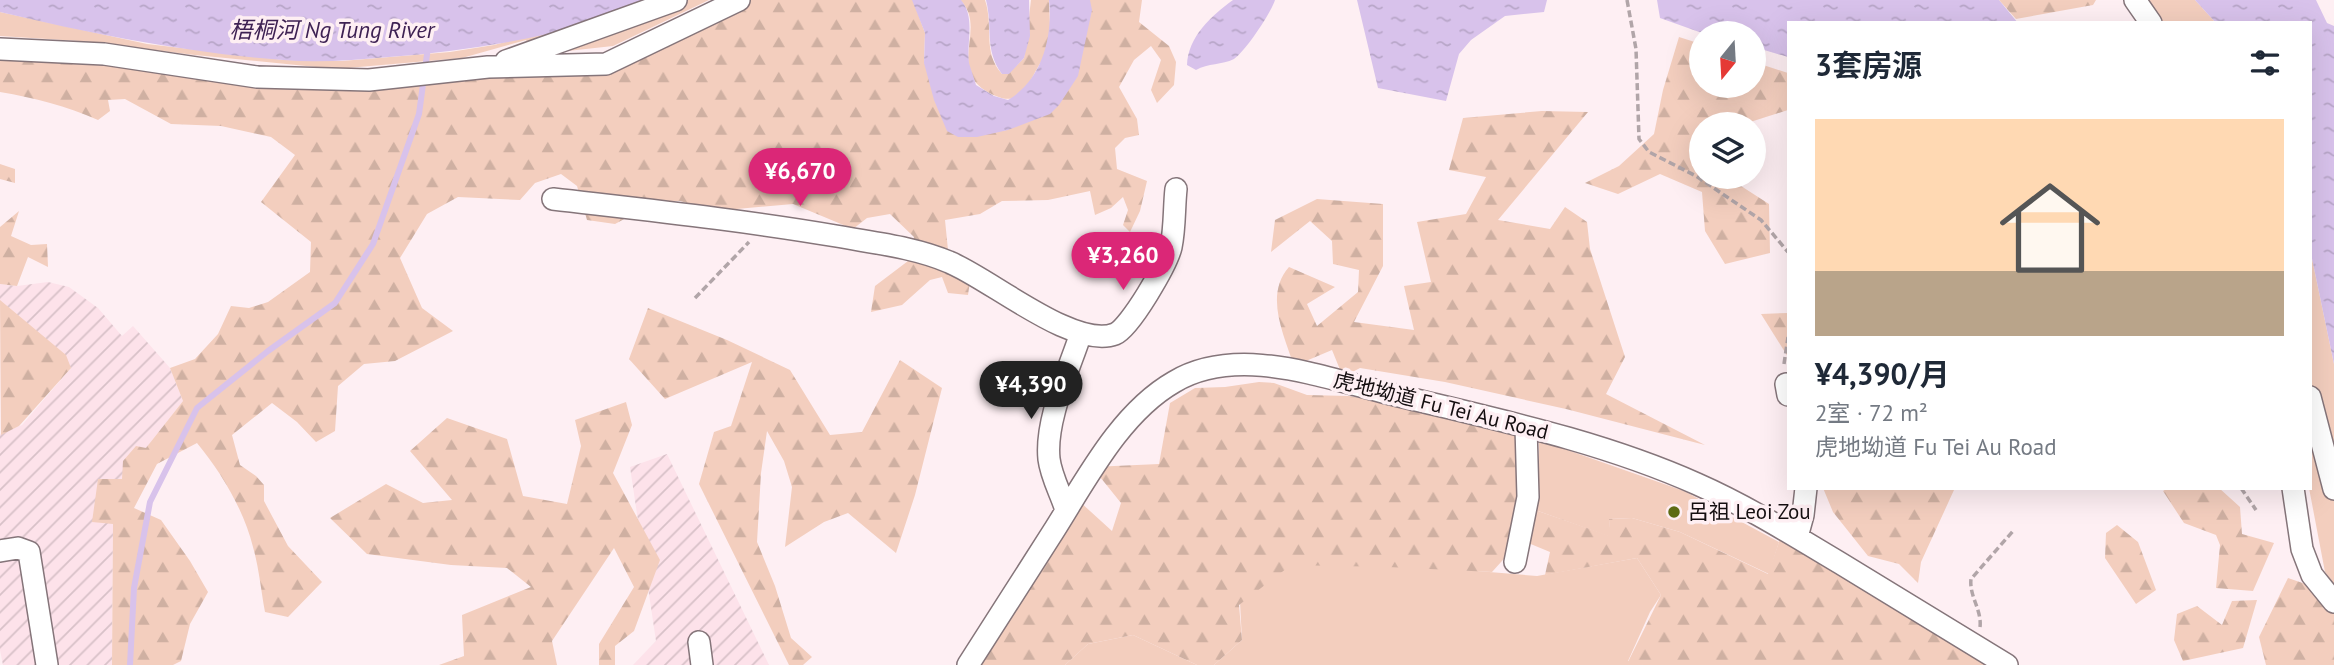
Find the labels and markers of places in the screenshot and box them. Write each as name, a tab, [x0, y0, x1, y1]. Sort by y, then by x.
pin: ¥6,670	[743, 148, 857, 208]
pin: ¥3,260	[1066, 232, 1180, 292]
pin: ¥4,390	[974, 362, 1088, 421]
place label: 呂祖 Leoi Zou	[1688, 498, 1811, 525]
marker: 呂祖 Leoi Zou	[1666, 504, 1682, 520]

